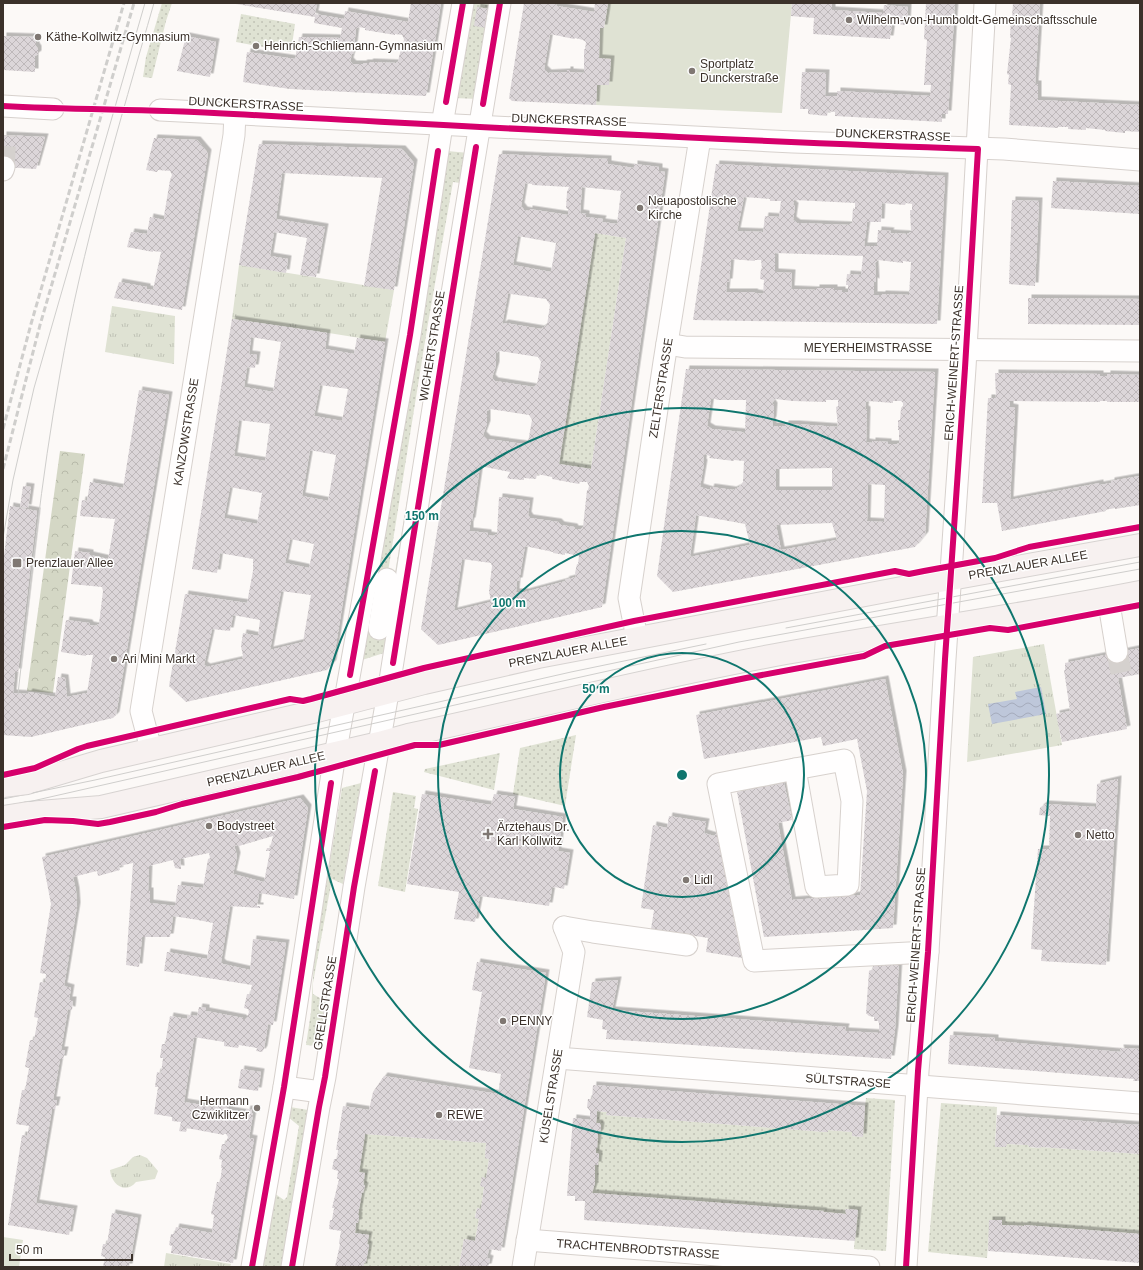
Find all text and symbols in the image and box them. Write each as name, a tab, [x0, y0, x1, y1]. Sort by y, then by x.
place label: Wilhelm-von-Humboldt-Gemeinschaftsschule	[857, 13, 1097, 27]
marker: Wilhelm-von-Humboldt-Gemeinschaftsschule	[844, 15, 854, 25]
place label: Käthe-Kollwitz-Gymnasium	[46, 30, 190, 44]
marker: Käthe-Kollwitz-Gymnasium	[33, 32, 43, 42]
place label: Heinrich-Schliemann-Gymnasium	[264, 39, 443, 53]
marker: Heinrich-Schliemann-Gymnasium	[251, 41, 261, 51]
place label: Sportplatz Dunckerstraße	[700, 57, 779, 85]
marker: Sportplatz Dunckerstraße	[687, 66, 697, 76]
street label: DUNCKERSTRASSE	[188, 94, 304, 114]
street label: DUNCKERSTRASSE	[511, 111, 627, 129]
street label: DUNCKERSTRASSE	[835, 126, 951, 144]
place label: Neuapostolische Kirche	[648, 194, 737, 222]
marker: Neuapostolische Kirche	[635, 203, 645, 213]
street label: ERICH-WEINERT-STRASSE	[942, 285, 966, 441]
street label: WICHERTSTRASSE	[416, 290, 448, 402]
street label: ZELTERSTRASSE	[646, 337, 676, 439]
street label: MEYERHEIMSTRASSE	[804, 341, 932, 355]
street label: KANZOWSTRASSE	[171, 377, 201, 487]
text: 150 m	[405, 509, 439, 523]
street label: PRENZLAUER ALLEE	[967, 548, 1089, 582]
place label: Prenzlauer Allee	[26, 556, 114, 570]
marker: Prenzlauer Allee	[11, 557, 23, 569]
text: 100 m	[492, 596, 526, 610]
street label: PRENZLAUER ALLEE	[507, 634, 629, 670]
place label: Ari Mini Markt	[122, 652, 196, 666]
marker: Ari Mini Markt	[109, 654, 119, 664]
text: 50 m	[582, 682, 610, 696]
street label: PRENZLAUER ALLEE	[206, 749, 326, 789]
centre of rings	[675, 768, 689, 782]
place label: Bodystreet	[217, 819, 275, 833]
place label: Ärztehaus Dr. Karl Kollwitz	[497, 820, 570, 848]
marker: Bodystreet	[204, 821, 214, 831]
marker: Ärztehaus Dr. Karl Kollwitz	[482, 828, 494, 840]
place label: Netto	[1086, 828, 1115, 842]
marker: Netto	[1073, 830, 1083, 840]
street label: ERICH-WEINERT-STRASSE	[904, 867, 928, 1023]
place label: Lidl	[694, 873, 713, 887]
marker: Lidl	[681, 875, 691, 885]
street label: GRELLSTRASSE	[311, 955, 339, 1051]
place label: PENNY	[511, 1014, 552, 1028]
marker: PENNY	[498, 1016, 508, 1026]
street label: KÜSELSTRASSE	[537, 1048, 565, 1144]
street label: SÜLTSTRASSE	[805, 1071, 891, 1091]
place label: Hermann Czwiklitzer	[192, 1094, 249, 1122]
marker: Hermann Czwiklitzer	[252, 1103, 262, 1113]
place label: REWE	[447, 1108, 483, 1122]
marker: REWE	[434, 1110, 444, 1120]
scale bar	[10, 1236, 132, 1262]
street label: TRACHTENBRODTSTRASSE	[556, 1236, 720, 1262]
text: 50 m	[16, 1243, 43, 1257]

